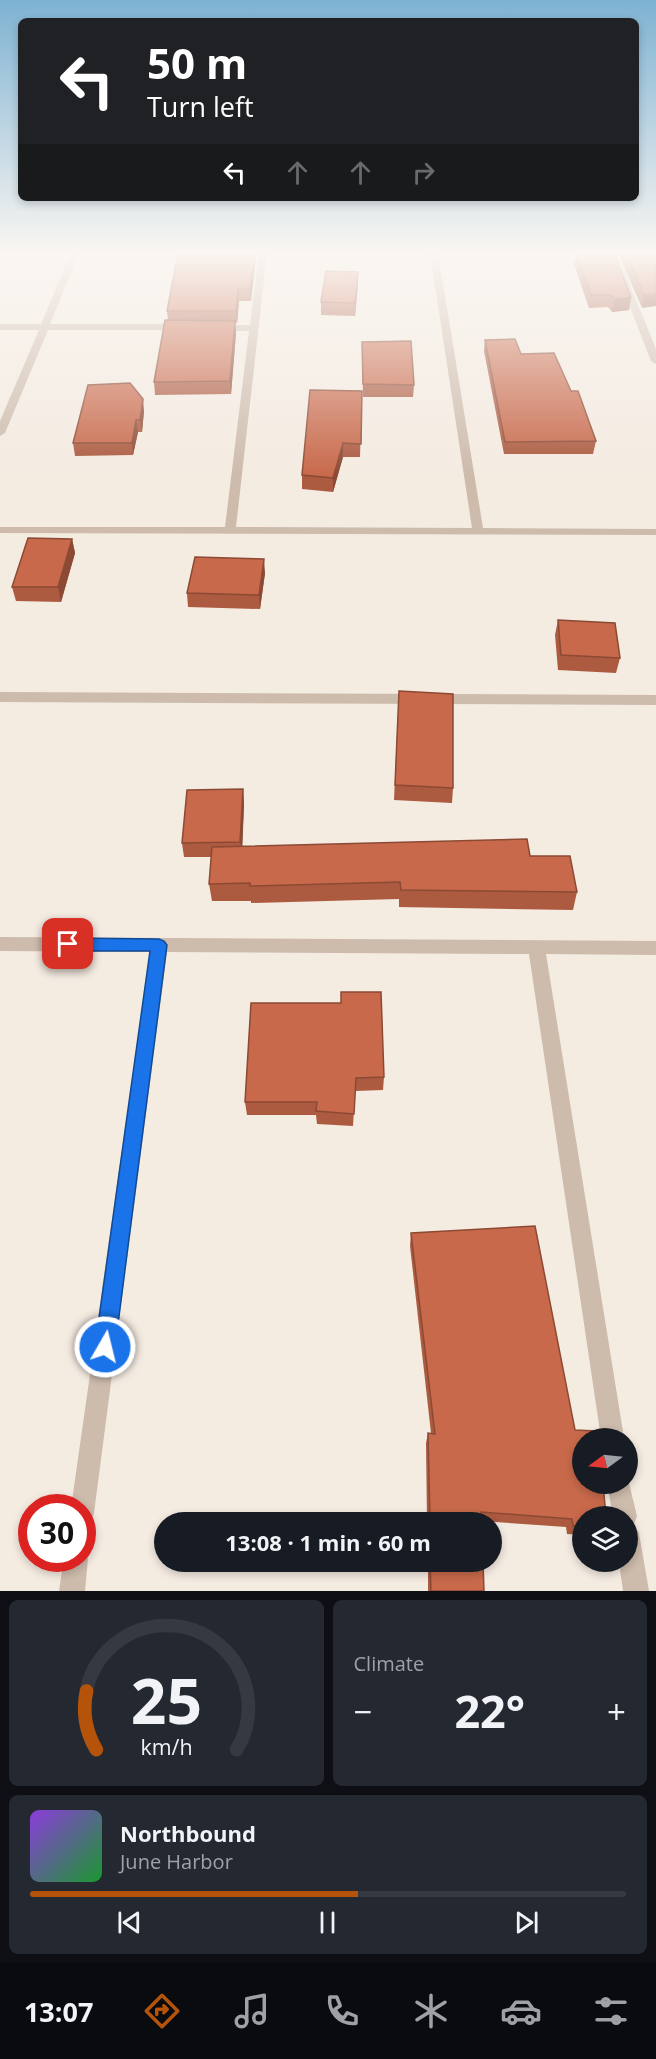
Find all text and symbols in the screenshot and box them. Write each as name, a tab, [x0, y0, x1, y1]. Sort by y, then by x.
text: 50 m	[147, 34, 247, 91]
icon: left	[48, 42, 126, 120]
text: Turn left	[147, 88, 254, 125]
icon: left	[218, 156, 251, 189]
icon: ahead	[281, 156, 314, 189]
icon: ahead	[344, 156, 377, 189]
icon: right	[407, 156, 440, 189]
pin	[42, 918, 93, 969]
icon: arrive	[51, 927, 84, 960]
position arrow	[73, 1315, 137, 1379]
north arrow	[572, 1428, 638, 1494]
map controls	[572, 1428, 638, 1572]
speed limit sign: 30	[18, 1494, 96, 1572]
button: layers	[572, 1506, 638, 1572]
text: 13:08 · 1 min · 60 m	[225, 1527, 431, 1557]
text: Climate	[354, 1650, 424, 1677]
text: 25	[131, 1657, 202, 1742]
text: 22°	[454, 1680, 525, 1741]
text: −	[354, 1689, 372, 1734]
text: +	[607, 1689, 626, 1734]
text: km/h	[140, 1732, 192, 1761]
text: Northbound	[120, 1818, 256, 1848]
text: June Harbor	[120, 1848, 233, 1875]
icon: previous	[113, 1906, 146, 1939]
icon: pause	[311, 1906, 344, 1939]
icon: next	[510, 1906, 543, 1939]
icon: directions	[141, 1990, 183, 2032]
icon: music	[231, 1990, 273, 2032]
icon: phone	[321, 1990, 363, 2032]
icon: climate	[410, 1990, 452, 2032]
icon: car	[500, 1990, 542, 2032]
icon: filters	[590, 1990, 632, 2032]
text: 13:07	[24, 1993, 93, 2030]

